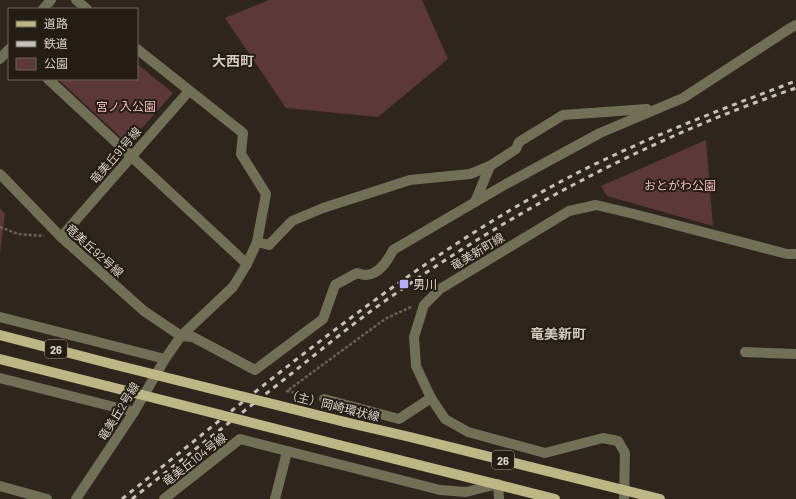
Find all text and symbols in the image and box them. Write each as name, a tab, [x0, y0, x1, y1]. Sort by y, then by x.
legend	[8, 8, 138, 80]
text: 道路	[44, 16, 68, 30]
text: 鉄道	[44, 36, 68, 50]
district label: 大西町	[212, 52, 254, 69]
text: 公園	[44, 56, 68, 70]
park label: 宮ノ入公園	[96, 99, 156, 113]
street label: 竜美丘91号線	[87, 124, 143, 186]
park label: おとがわ公園	[644, 178, 716, 192]
street label: 竜美丘92号線	[63, 220, 127, 280]
street label: 竜美新町線	[448, 230, 506, 272]
place label: 男川	[413, 277, 437, 291]
marker: 男川	[398, 278, 410, 290]
district label: 竜美新町	[530, 325, 586, 342]
road number: 26	[45, 340, 67, 358]
street label: 竜美丘2号線	[94, 379, 142, 443]
street label: （主）岡崎環状線	[285, 387, 381, 423]
street label: 竜美丘104号線	[159, 430, 229, 488]
road number: 26	[492, 451, 514, 469]

